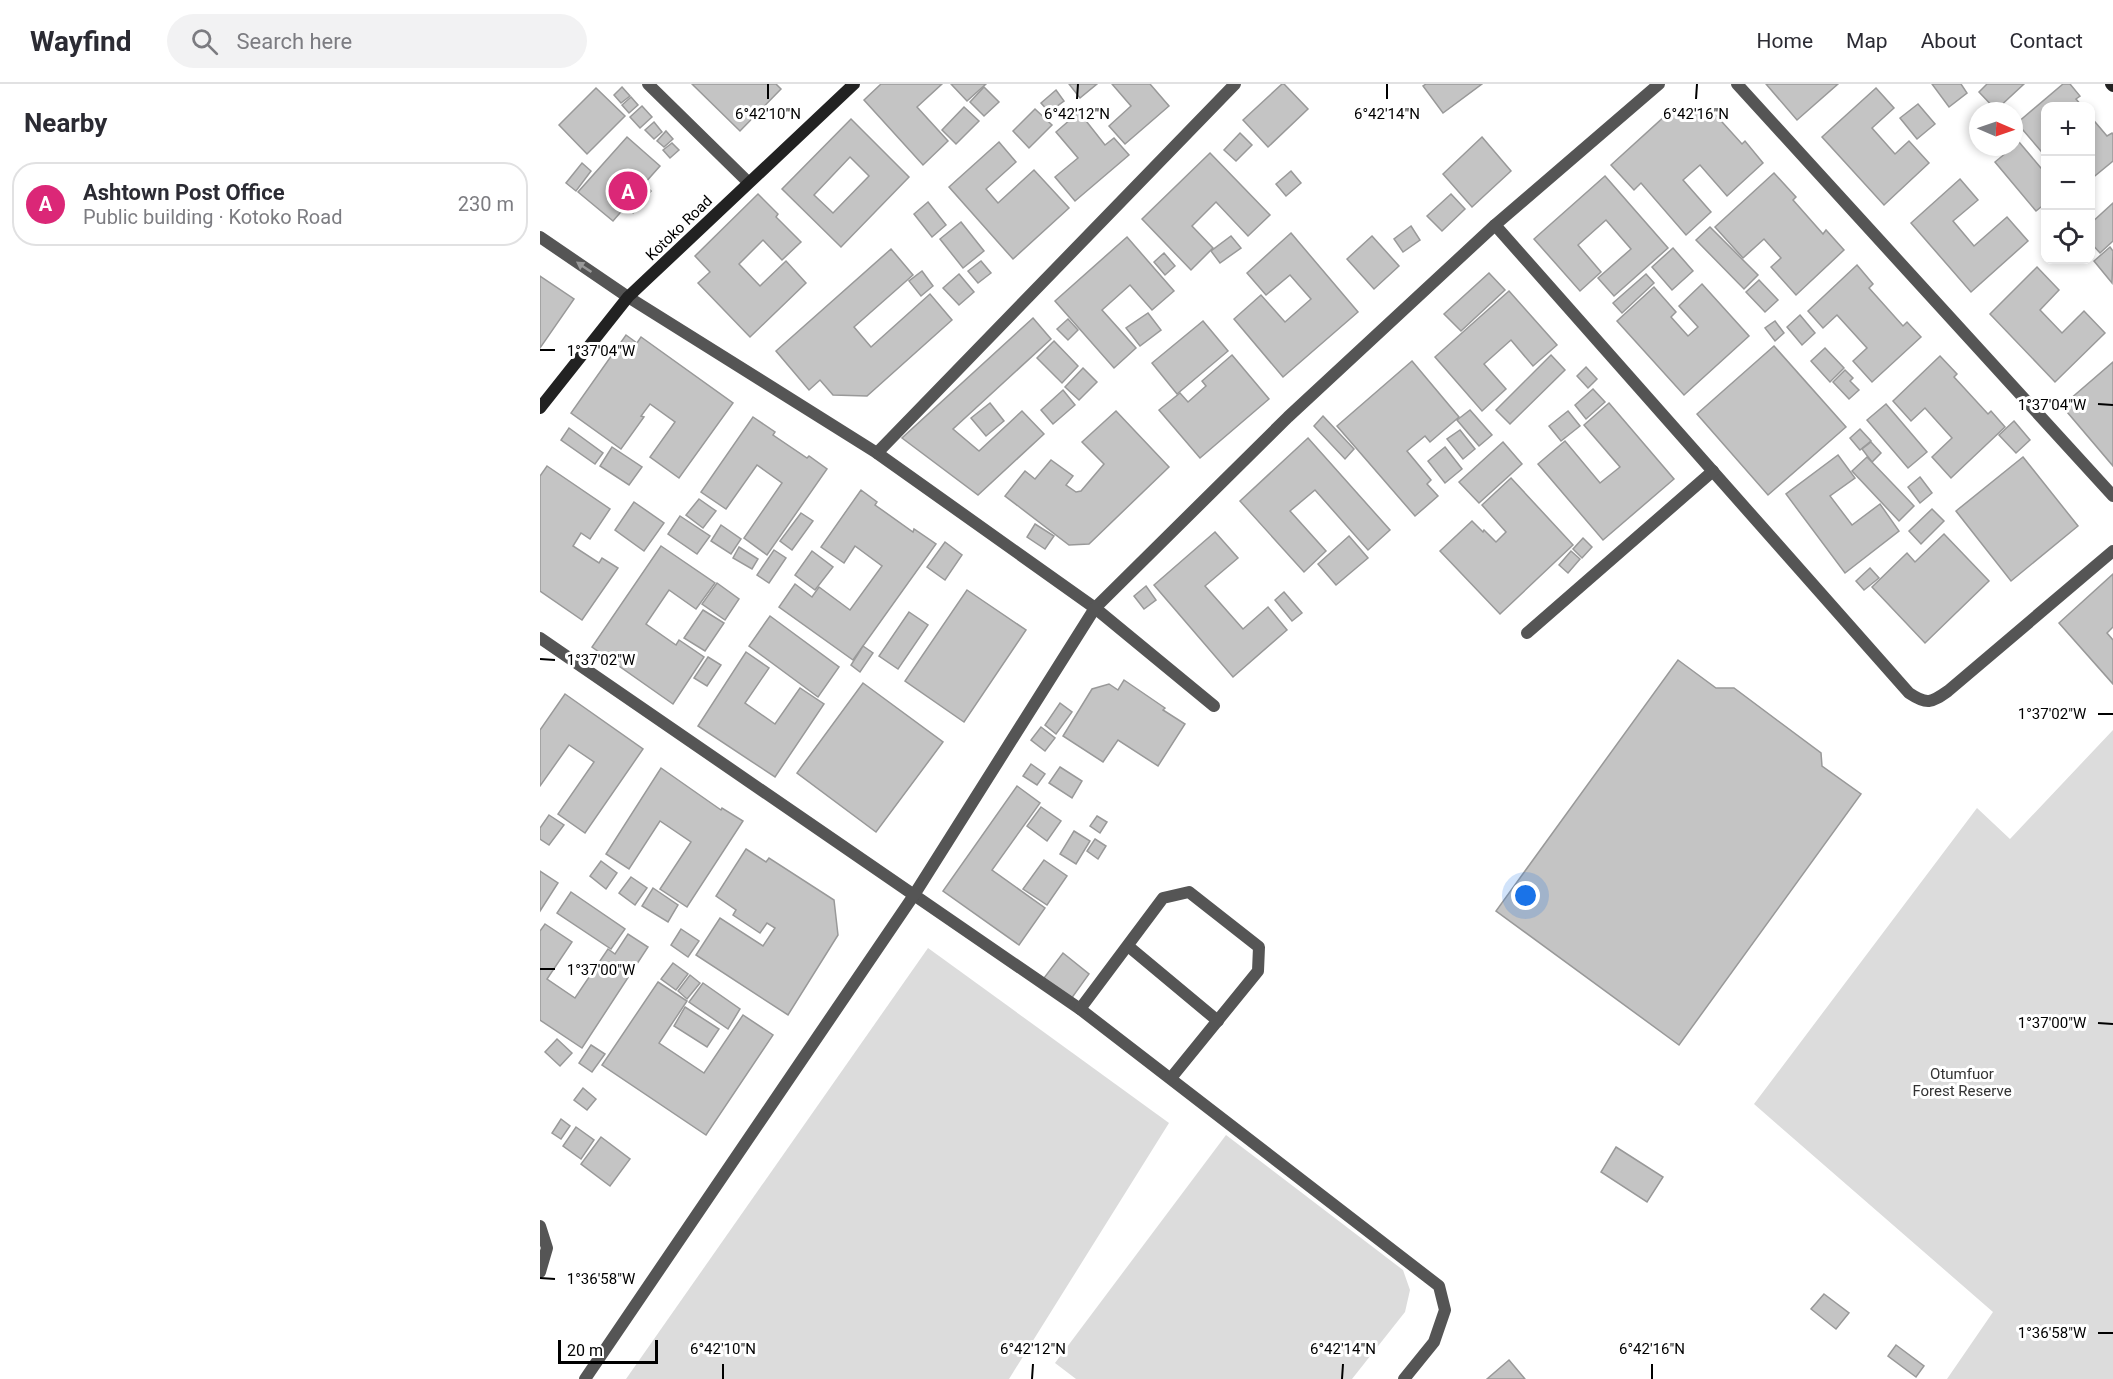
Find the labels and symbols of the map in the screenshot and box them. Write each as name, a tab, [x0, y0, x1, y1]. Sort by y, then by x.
north arrow	[1969, 102, 2023, 156]
text: 6°42'10"N	[735, 105, 801, 123]
text: 6°42'12"N	[1044, 105, 1110, 123]
text: 6°42'14"N	[1354, 105, 1420, 123]
text: 6°42'16"N	[1663, 105, 1729, 123]
pin: A	[608, 168, 647, 214]
street label: Kotoko Road	[642, 192, 716, 264]
one-way arrow	[576, 262, 592, 273]
text: 1°37'04"W	[567, 342, 635, 360]
text: 1°37'04"W	[2018, 396, 2086, 414]
text: 1°37'02"W	[567, 651, 635, 669]
text: 1°37'02"W	[2018, 705, 2086, 723]
your location	[1511, 881, 1540, 910]
text: 1°37'00"W	[567, 961, 635, 979]
text: 1°37'00"W	[2018, 1014, 2086, 1032]
park label: Otumfuor Forest Reserve	[1912, 1065, 2012, 1100]
text: 1°36'58"W	[567, 1270, 635, 1288]
text: 1°36'58"W	[2018, 1324, 2086, 1342]
scale bar	[558, 1337, 658, 1364]
text: 6°42'10"N	[690, 1340, 756, 1358]
text: 6°42'12"N	[1000, 1340, 1066, 1358]
text: 6°42'14"N	[1310, 1340, 1376, 1358]
text: 6°42'16"N	[1619, 1340, 1685, 1358]

